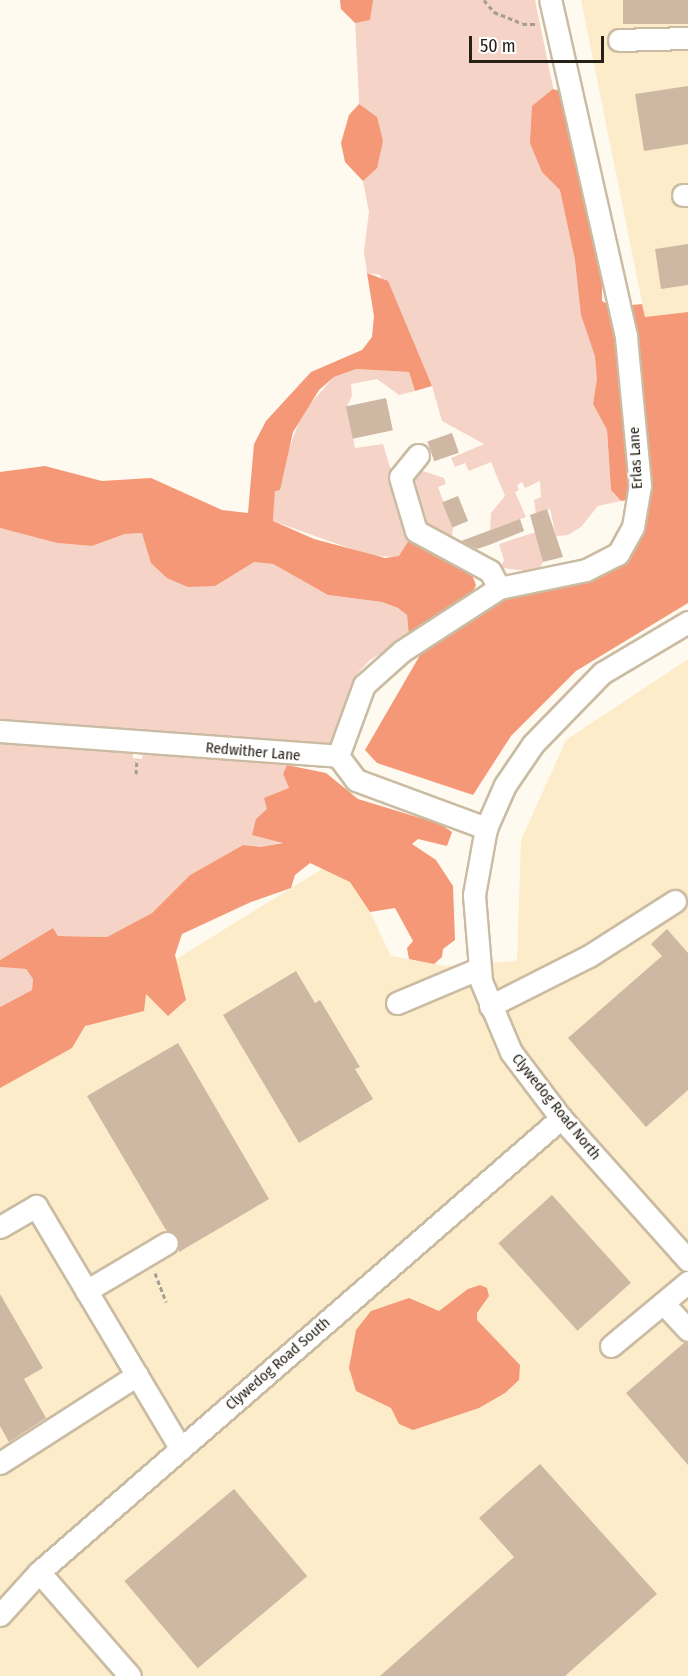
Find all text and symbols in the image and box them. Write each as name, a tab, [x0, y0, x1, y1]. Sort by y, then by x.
scale bar	[472, 24, 607, 62]
text: 50 m	[480, 35, 516, 57]
street label: Erlas Lane	[625, 426, 647, 490]
street label: Redwither Lane	[205, 739, 301, 765]
street label: Clywedog Road North	[508, 1050, 604, 1164]
street label: Clywedog Road South	[222, 1314, 334, 1414]

